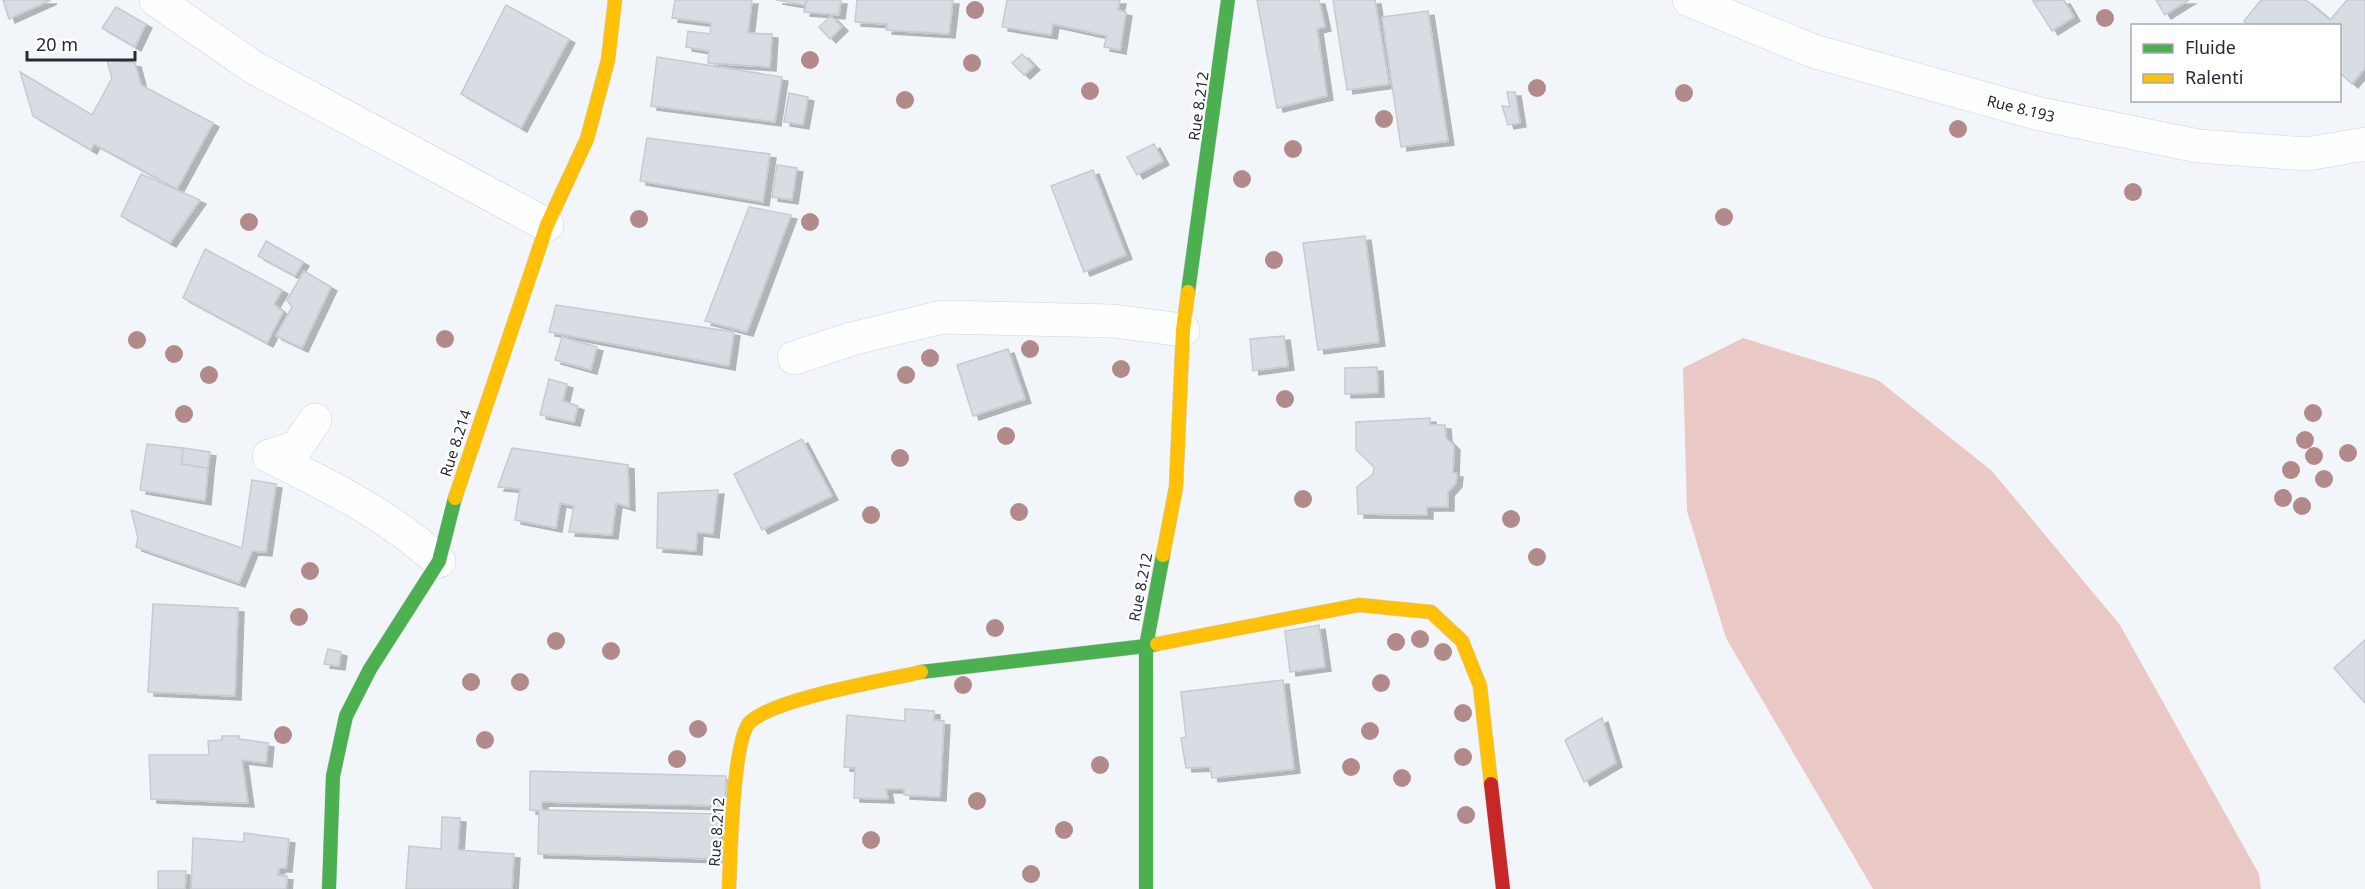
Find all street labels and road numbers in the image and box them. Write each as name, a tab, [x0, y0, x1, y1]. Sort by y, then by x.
street label: Rue 8.212	[1183, 70, 1213, 142]
street label: Rue 8.193	[1985, 90, 2057, 126]
street label: Rue 8.214	[435, 407, 475, 479]
street label: Rue 8.212	[1124, 551, 1156, 623]
street label: Rue 8.212	[704, 797, 728, 867]

